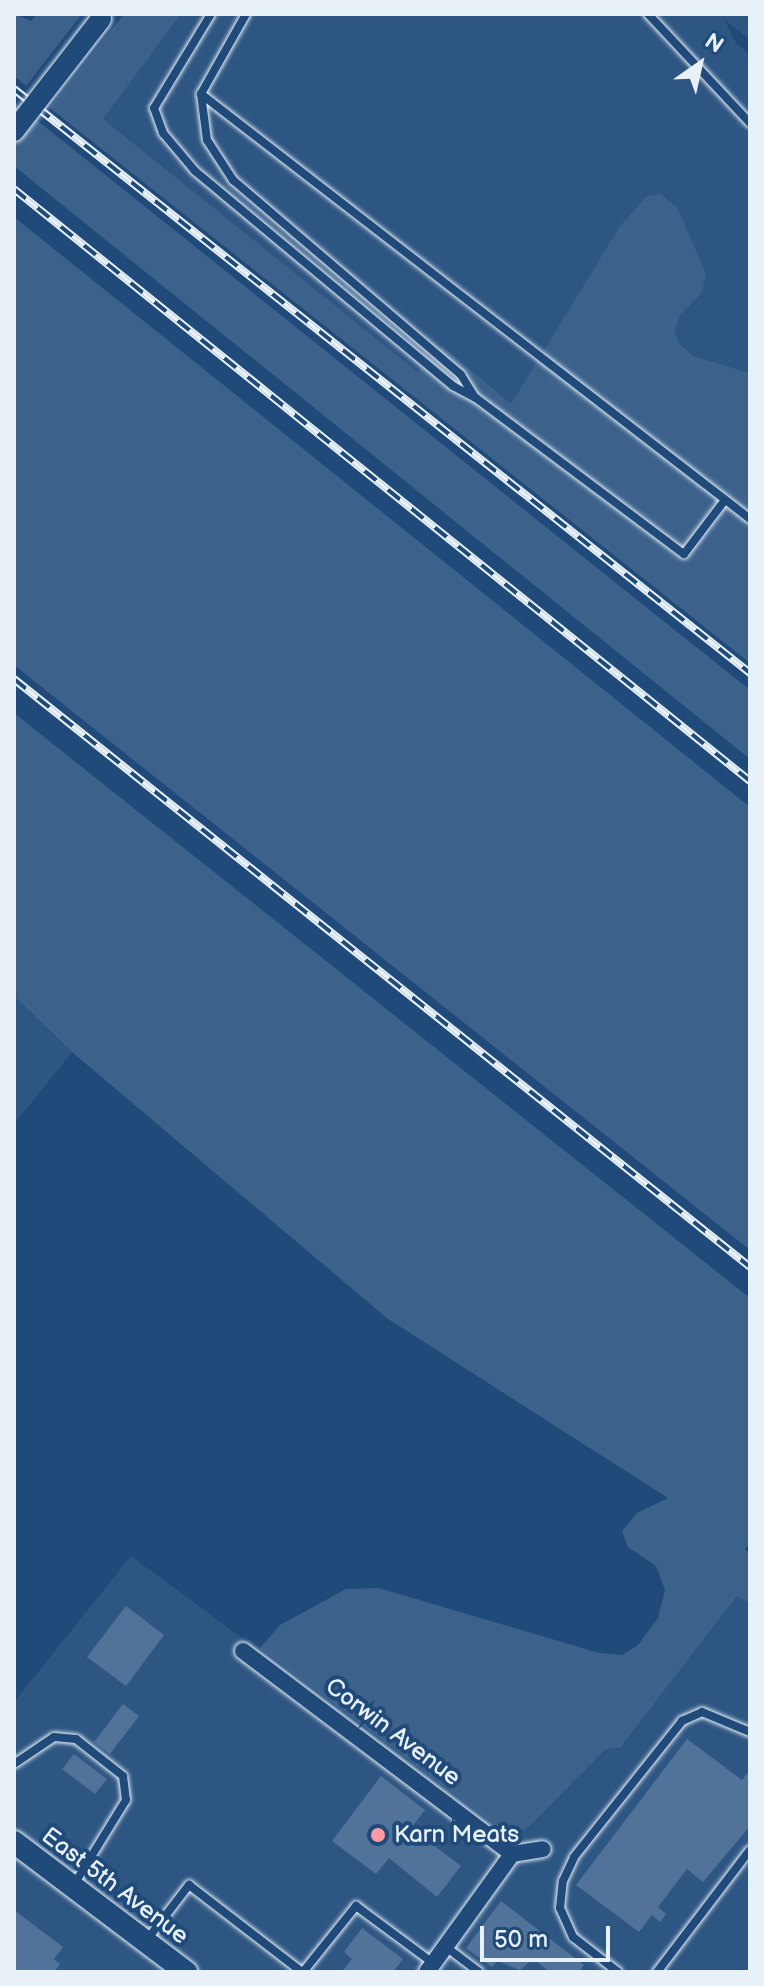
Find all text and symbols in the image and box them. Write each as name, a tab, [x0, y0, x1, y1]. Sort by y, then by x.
north arrow	[660, 24, 740, 104]
text: N	[699, 28, 728, 60]
street label: Corwin Avenue	[320, 1672, 466, 1792]
street label: East 5th Avenue	[36, 1821, 194, 1951]
place label: Karn Meats	[394, 1821, 519, 1849]
marker: Karn Meats	[369, 1826, 387, 1844]
scale bar	[484, 1910, 614, 1960]
text: 50 m	[494, 1925, 548, 1954]

